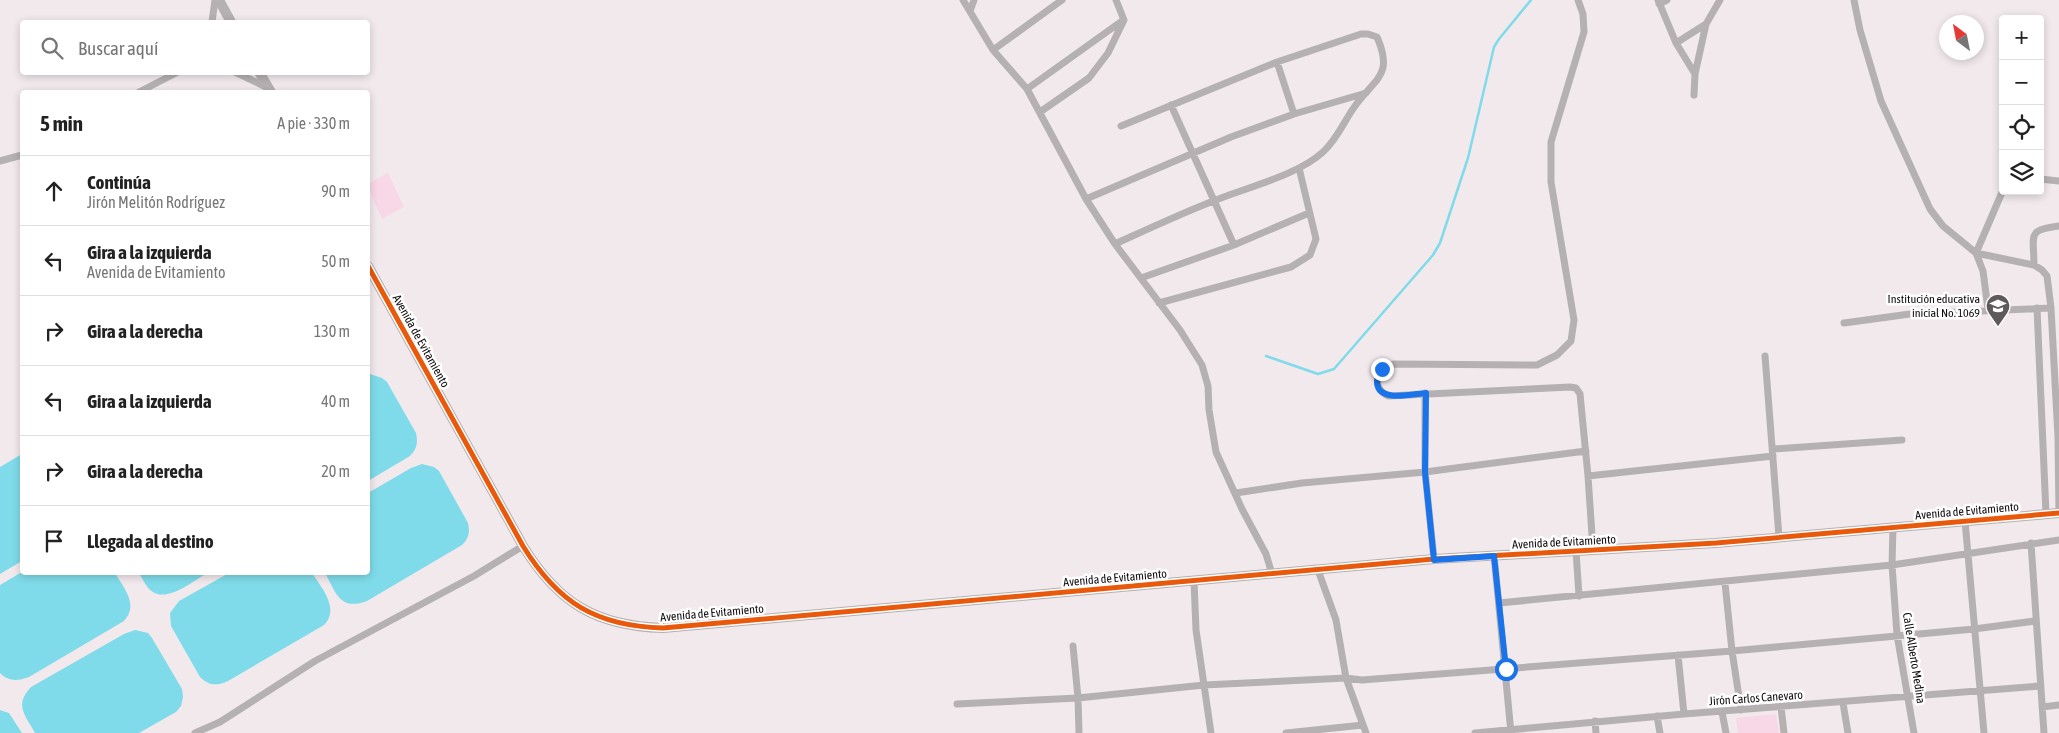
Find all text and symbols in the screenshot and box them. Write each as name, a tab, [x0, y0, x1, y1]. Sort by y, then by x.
north arrow	[1939, 15, 1984, 60]
map controls	[1999, 15, 2044, 195]
button: +	[1999, 15, 2044, 60]
search box	[20, 20, 370, 75]
icon: search	[38, 34, 66, 62]
text: Buscar aquí	[78, 37, 158, 59]
button: −	[1999, 60, 2044, 105]
button: locate	[1999, 105, 2044, 150]
text: 5 min	[40, 111, 83, 135]
text: A pie · 330 m	[277, 114, 350, 132]
button: layers	[1999, 150, 2044, 195]
text: Continúa	[87, 171, 151, 193]
icon: ahead	[40, 177, 68, 205]
text: 90 m	[321, 182, 350, 200]
text: Jirón Melitón Rodríguez	[87, 193, 225, 211]
text: Gira a la izquierda	[87, 241, 212, 263]
icon: left	[40, 247, 68, 275]
text: 50 m	[321, 252, 350, 270]
text: Avenida de Evitamiento	[87, 263, 226, 281]
street label: Avenida de Evitamiento	[390, 292, 452, 390]
place label: Institución educativa inicial No. 1069	[1888, 292, 1980, 320]
school or university icon: Institución educativa inicial No. 1069	[1985, 293, 2011, 327]
icon: right	[40, 317, 68, 345]
text: Gira a la derecha	[87, 320, 203, 342]
text: 130 m	[314, 322, 350, 340]
route end	[1371, 358, 1394, 381]
icon: left	[40, 387, 68, 415]
text: Gira a la izquierda	[87, 390, 212, 412]
text: 40 m	[321, 392, 350, 410]
icon: right	[40, 457, 68, 485]
text: Gira a la derecha	[87, 460, 203, 482]
text: 20 m	[321, 462, 350, 480]
street label: Avenida de Evitamiento	[1915, 499, 2020, 523]
icon: arrive	[40, 527, 68, 555]
text: Llegada al destino	[87, 530, 214, 552]
street label: Avenida de Evitamiento	[1512, 532, 1617, 552]
street label: Avenida de Evitamiento	[1063, 566, 1168, 590]
street label: Avenida de Evitamiento	[660, 601, 765, 625]
street label: Calle Alberto Medina	[1900, 612, 1928, 704]
route start	[1495, 658, 1518, 681]
street label: Jirón Carlos Canevaro	[1709, 688, 1804, 708]

